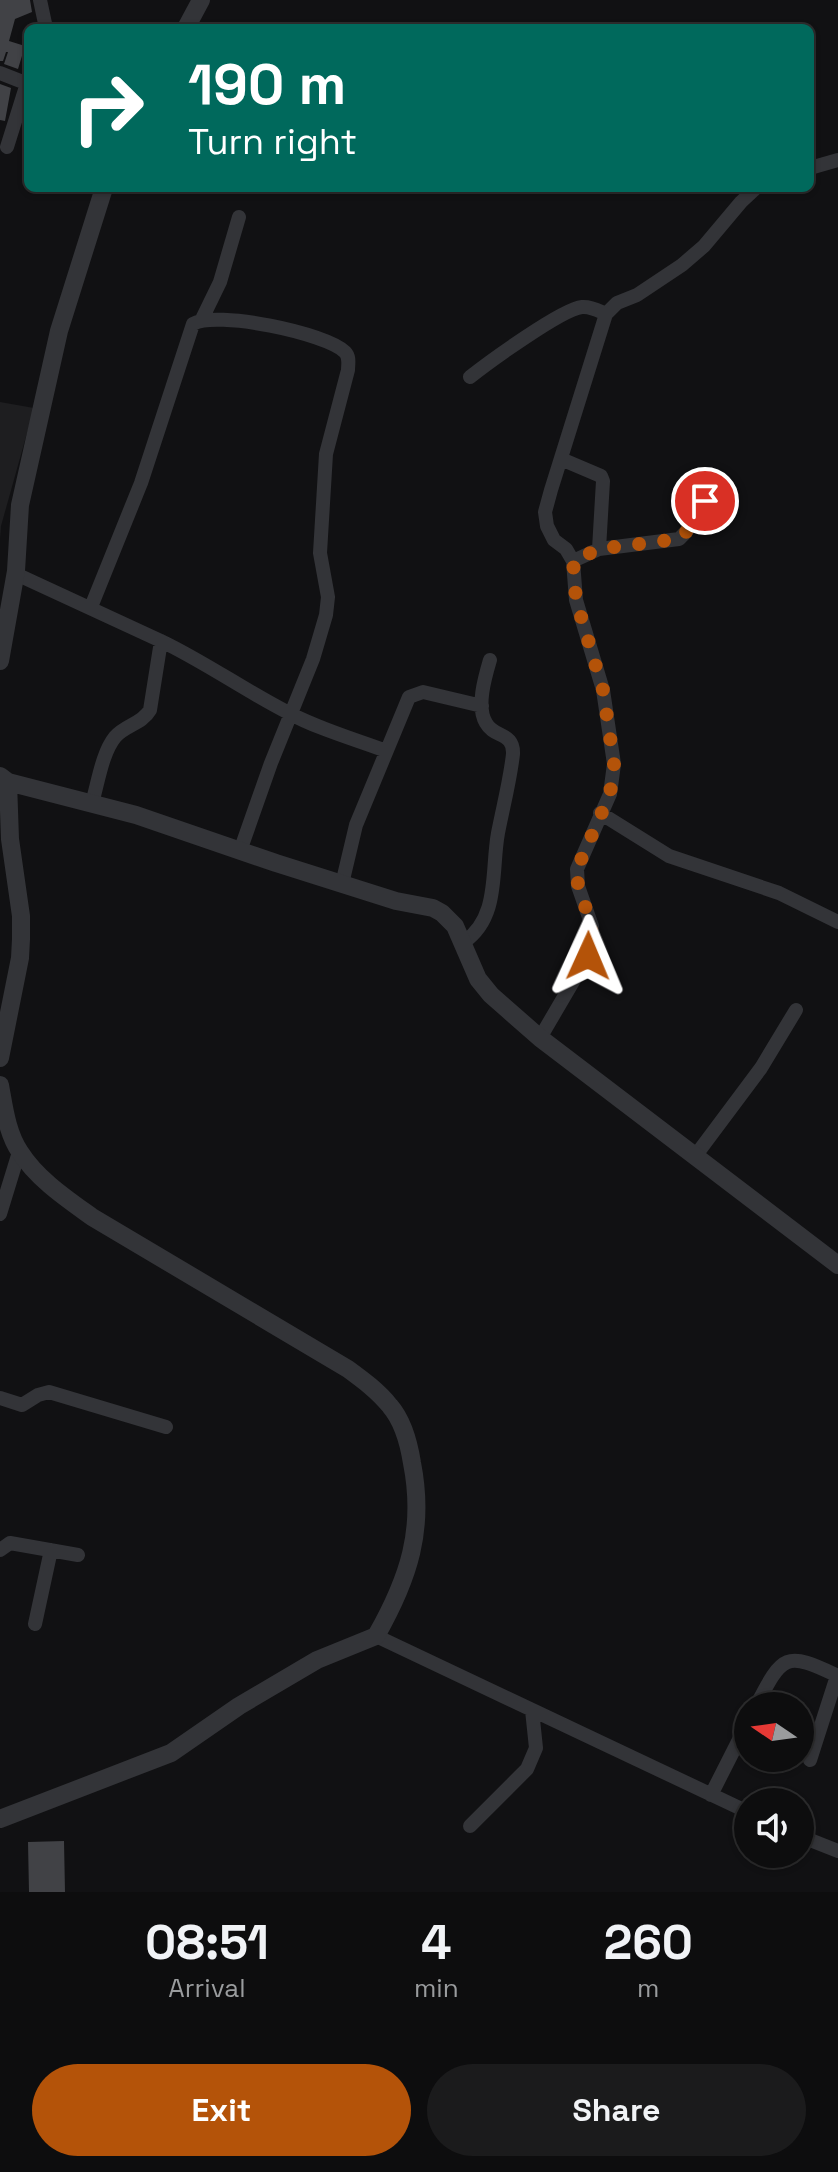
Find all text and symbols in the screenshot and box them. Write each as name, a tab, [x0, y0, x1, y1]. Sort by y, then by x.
text: 190 m	[188, 49, 346, 120]
icon: right	[56, 56, 160, 160]
text: Turn right	[188, 119, 357, 165]
pin	[671, 467, 739, 535]
icon: arrive	[683, 479, 727, 523]
position arrow	[546, 914, 630, 998]
north arrow	[734, 1692, 814, 1772]
map controls	[734, 1692, 814, 1868]
button: sound	[734, 1788, 814, 1868]
text: 08:51	[145, 1912, 269, 1973]
text: 4	[421, 1912, 452, 1973]
text: 260	[604, 1912, 693, 1973]
text: Arrival	[168, 1971, 246, 2005]
text: min	[414, 1971, 459, 2005]
text: m	[637, 1971, 659, 2005]
button: Exit	[32, 2064, 411, 2156]
button: Share	[427, 2064, 806, 2156]

